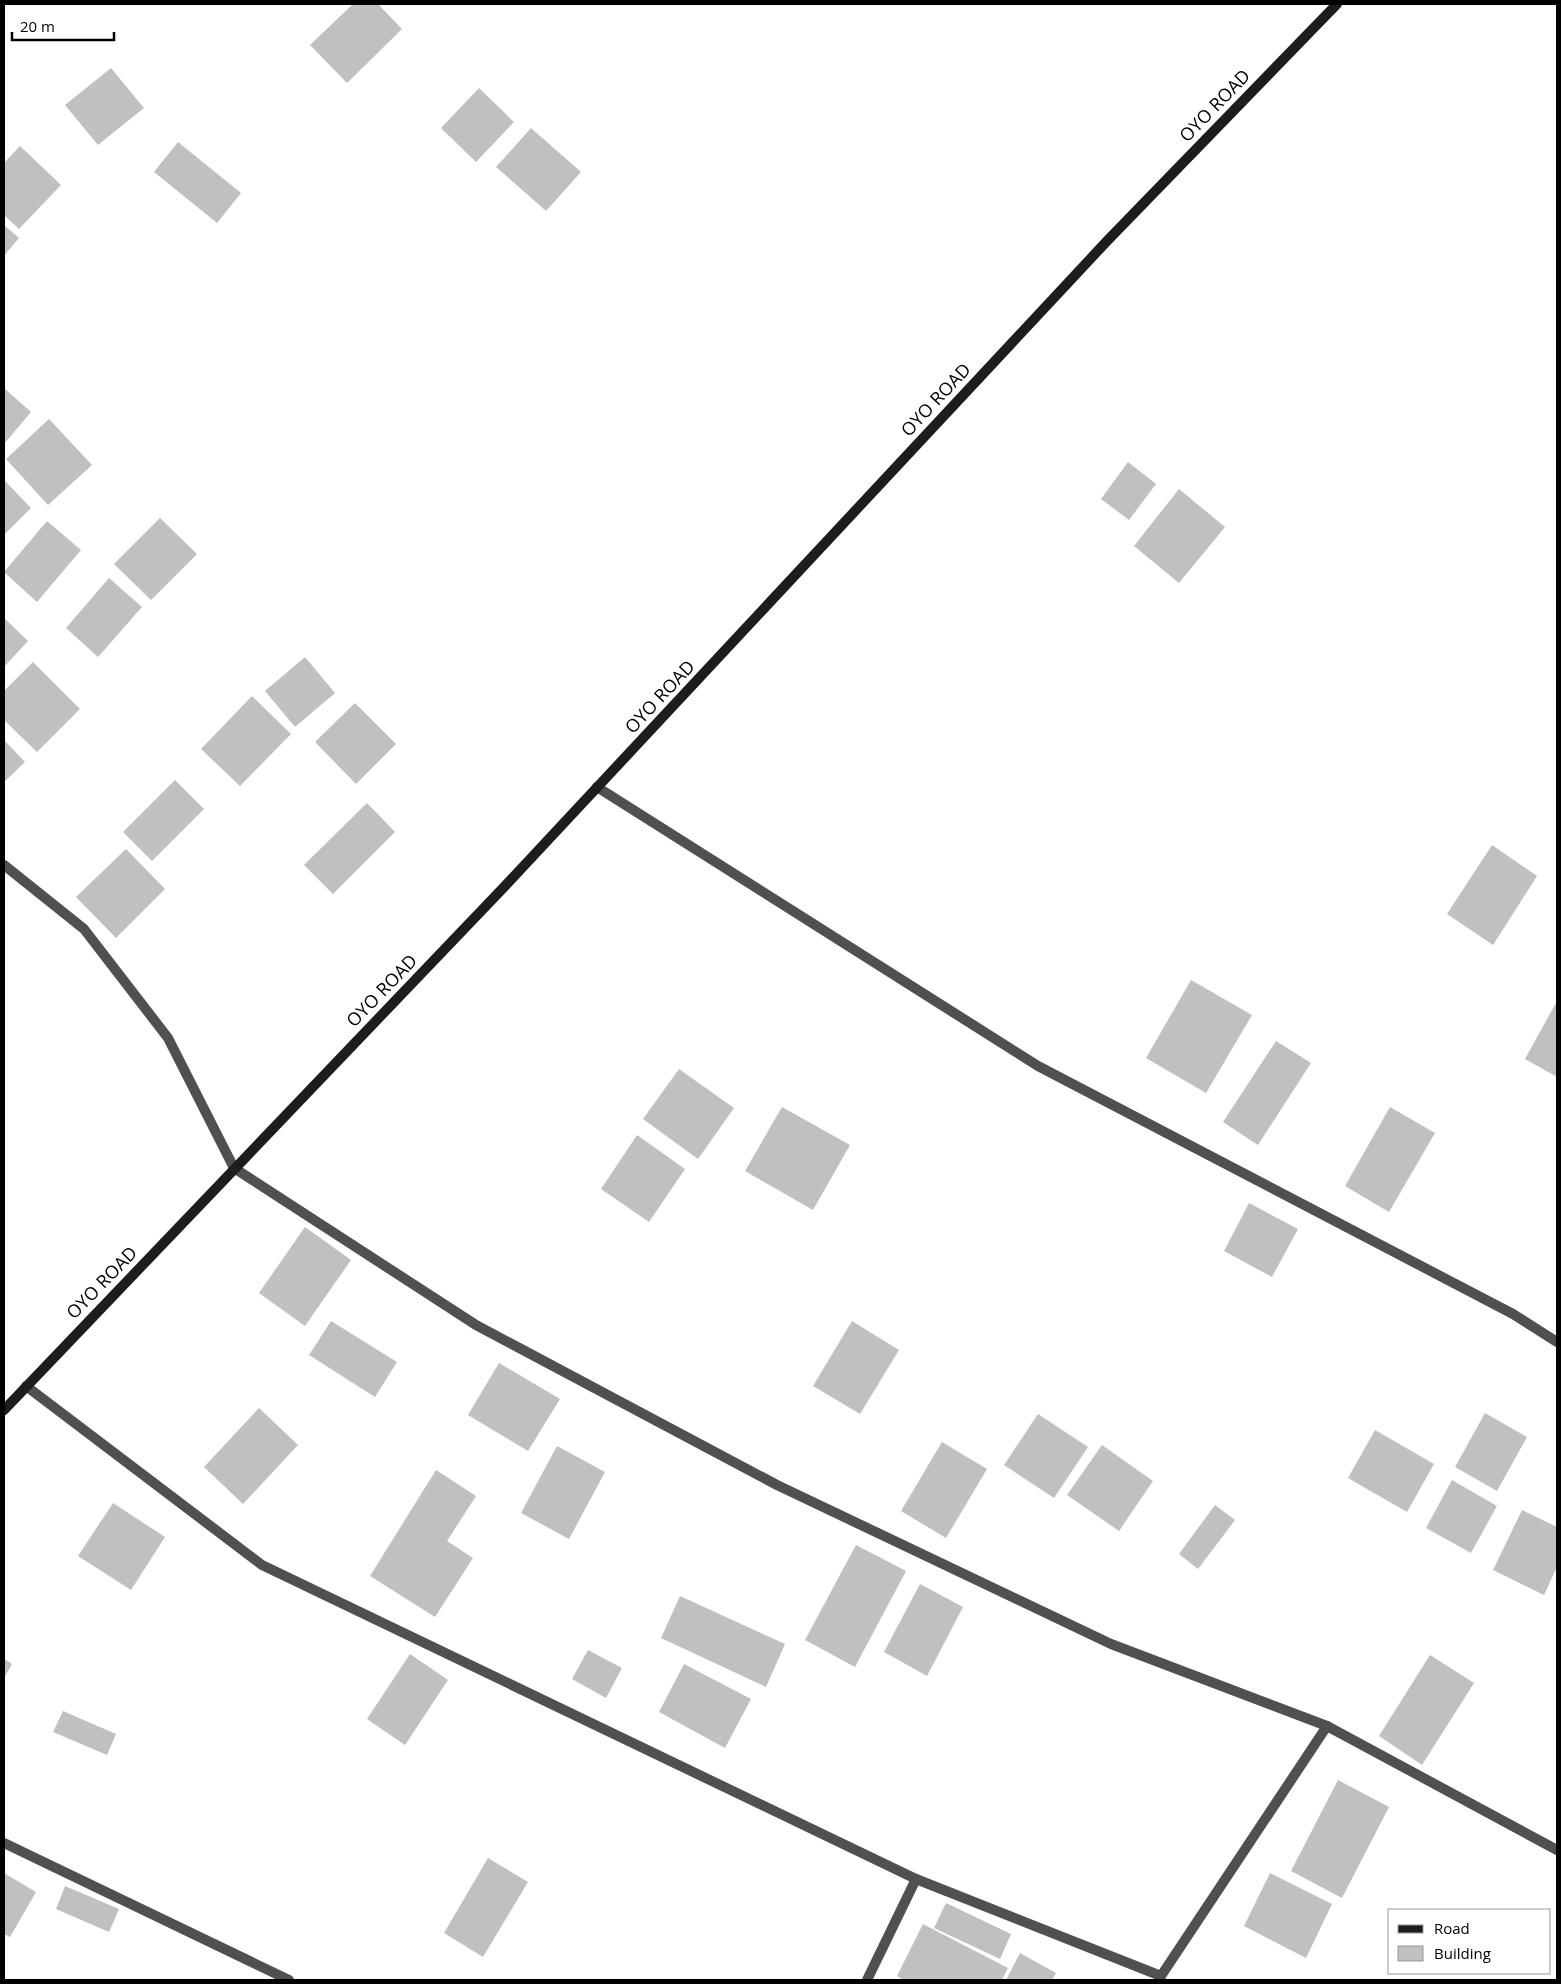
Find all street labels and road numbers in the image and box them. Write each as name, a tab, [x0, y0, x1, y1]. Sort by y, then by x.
street label: OYO ROAD	[1174, 64, 1255, 147]
street label: OYO ROAD	[895, 357, 976, 441]
street label: OYO ROAD	[619, 654, 700, 738]
street label: OYO ROAD	[341, 949, 422, 1032]
street label: OYO ROAD	[61, 1241, 142, 1324]

